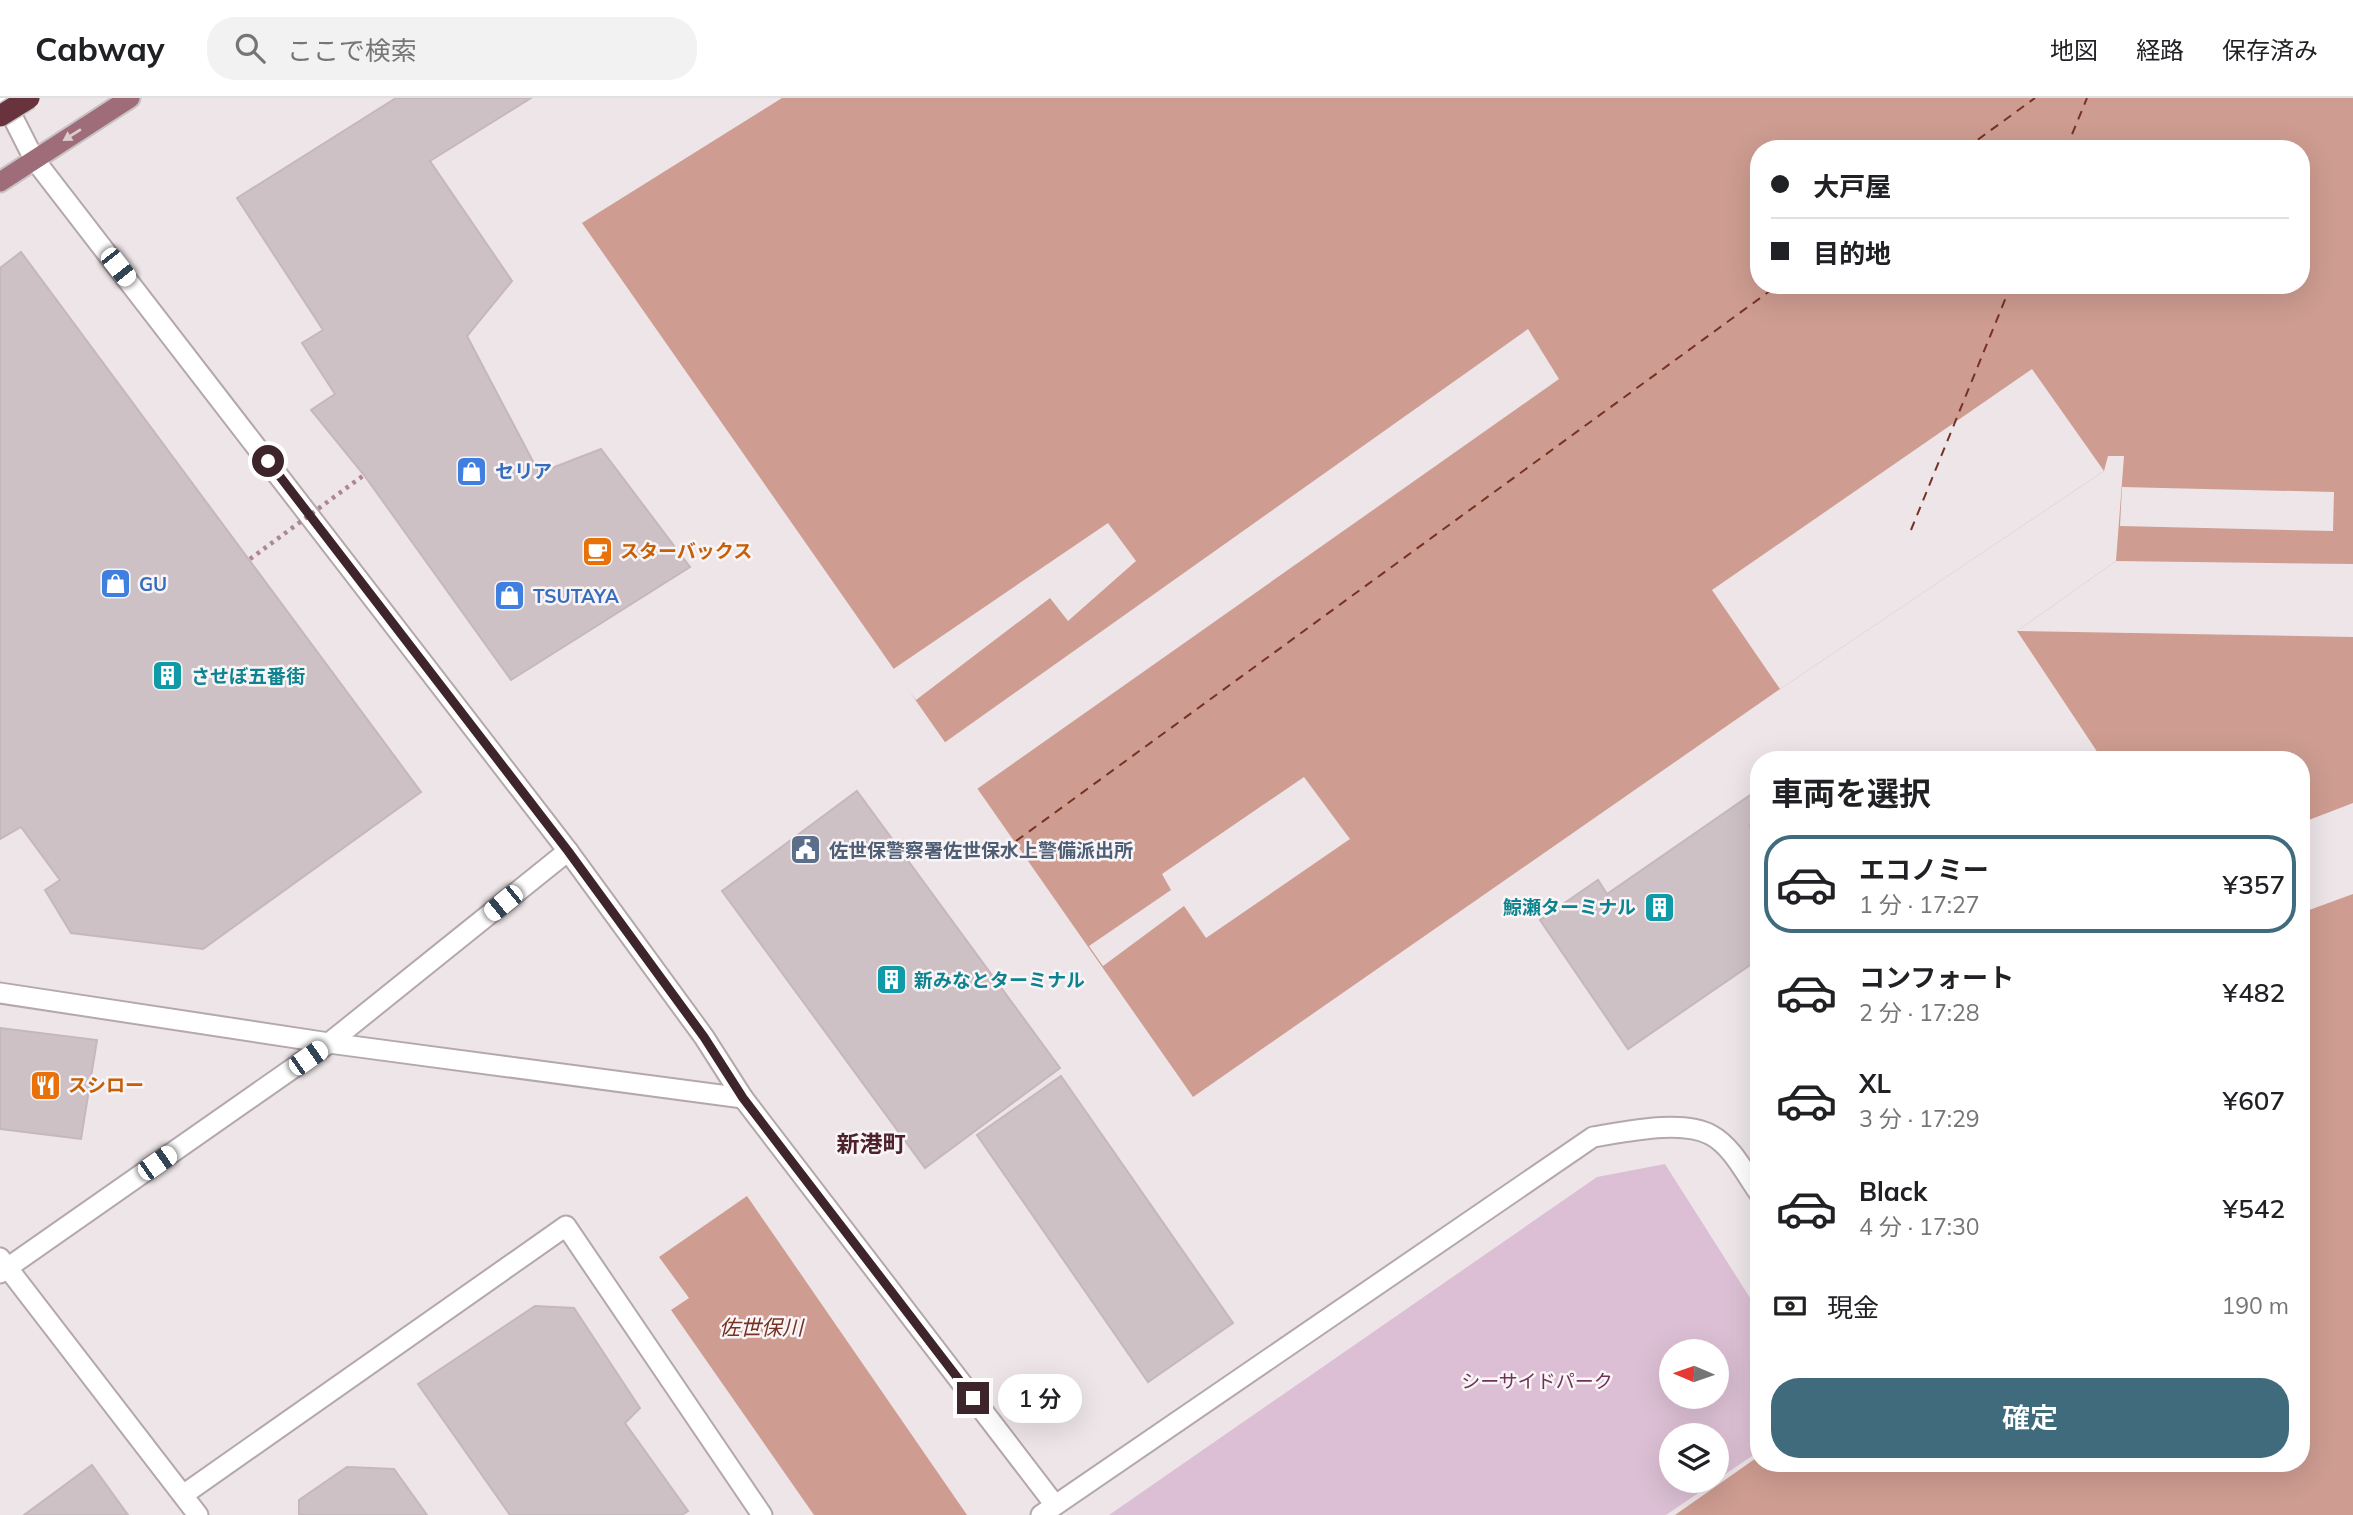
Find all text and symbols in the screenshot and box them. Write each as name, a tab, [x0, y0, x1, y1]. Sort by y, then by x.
search box	[207, 17, 697, 80]
text: Cabway	[35, 28, 165, 69]
icon: search	[231, 29, 269, 67]
text: ここで検索	[287, 34, 417, 67]
text: 地図	[2050, 35, 2098, 65]
text: 経路	[2136, 35, 2184, 65]
text: 保存済み	[2222, 35, 2318, 65]
one-way arrow	[62, 128, 82, 141]
text: 大戸屋	[1813, 170, 1891, 203]
text: 目的地	[1813, 237, 1891, 270]
car	[97, 244, 140, 290]
route start	[252, 445, 284, 477]
shop icon: セリア	[455, 454, 489, 488]
place label: セリア	[495, 459, 552, 483]
cafe icon: スターバックス	[580, 534, 614, 568]
place label: スターバックス	[620, 539, 752, 563]
shop icon: GU	[99, 567, 133, 601]
place label: GU	[139, 572, 167, 596]
shop icon: TSUTAYA	[493, 579, 527, 613]
place label: TSUTAYA	[533, 584, 620, 608]
building icon: させぼ五番街	[151, 659, 185, 693]
place label: させぼ五番街	[191, 664, 305, 688]
text: 車両を選択	[1771, 773, 1931, 813]
public building icon: 佐世保警察署佐世保水上警備派出所	[789, 833, 823, 867]
place label: 佐世保警察署佐世保水上警備派出所	[829, 838, 1133, 862]
icon: car	[1775, 853, 1838, 916]
text: エコノミー	[1859, 853, 1989, 886]
text: ¥357	[2223, 868, 2285, 901]
car	[481, 882, 526, 924]
building icon: 鯨瀬ターミナル	[1642, 890, 1676, 924]
text: 1 分 · 17:27	[1859, 890, 1980, 919]
place label: 鯨瀬ターミナル	[1503, 895, 1636, 919]
icon: car	[1775, 961, 1838, 1024]
text: コンフォート	[1859, 961, 2014, 994]
building icon: 新みなとターミナル	[874, 963, 908, 997]
place label: 新みなとターミナル	[914, 968, 1085, 992]
text: ¥482	[2223, 976, 2285, 1009]
text: 2 分 · 17:28	[1859, 998, 1980, 1027]
car	[285, 1037, 332, 1079]
text: XL	[1859, 1067, 1891, 1100]
restaurant icon: スシロー	[28, 1068, 62, 1102]
icon: car	[1775, 1069, 1838, 1132]
place label: スシロー	[68, 1073, 144, 1097]
text: ¥607	[2223, 1084, 2285, 1117]
text: 3 分 · 17:29	[1859, 1104, 1980, 1133]
district label: 新港町	[837, 1129, 906, 1158]
car	[134, 1142, 181, 1184]
text: Black	[1859, 1175, 1927, 1208]
icon: car	[1775, 1177, 1838, 1240]
text: ¥542	[2223, 1192, 2285, 1225]
text: 4 分 · 17:30	[1859, 1212, 1980, 1241]
icon: cash	[1771, 1287, 1809, 1325]
text: 現金	[1827, 1291, 1879, 1324]
text: 190 m	[2221, 1291, 2289, 1320]
water label: 佐世保川	[719, 1314, 805, 1340]
north arrow	[1659, 1339, 1729, 1409]
map controls	[1659, 1339, 1729, 1493]
park label: シーサイドパーク	[1461, 1369, 1613, 1393]
callout: 1 分	[998, 1374, 1082, 1422]
button: 確定	[1771, 1378, 2289, 1458]
route end	[957, 1382, 989, 1414]
text: 1 分	[1019, 1384, 1061, 1413]
button: layers	[1659, 1423, 1729, 1493]

